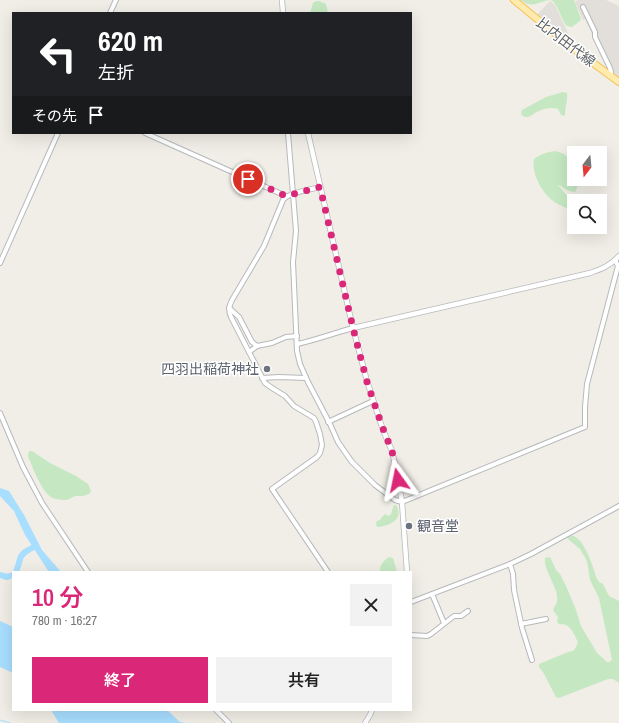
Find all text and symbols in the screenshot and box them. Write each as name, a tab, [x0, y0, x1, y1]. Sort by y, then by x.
street label: 比内田代線	[533, 13, 599, 71]
text: 620 m	[98, 22, 163, 60]
icon: left	[32, 28, 84, 80]
text: 左折	[98, 60, 134, 85]
icon: arrive	[85, 104, 107, 126]
text: その先	[32, 105, 77, 126]
north arrow	[567, 146, 607, 186]
map controls	[567, 146, 607, 234]
pin	[231, 162, 265, 196]
icon: arrive	[237, 168, 259, 190]
button: search	[567, 194, 607, 234]
place label: 四羽出稲荷神社	[161, 360, 259, 378]
marker: 四羽出稲荷神社	[262, 364, 272, 374]
position arrow	[377, 459, 419, 501]
place label: 観音堂	[417, 517, 459, 535]
marker: 観音堂	[404, 521, 414, 531]
text: 10 分	[32, 581, 83, 613]
button: close	[350, 584, 392, 626]
text: 780 m · 16:27	[32, 612, 97, 629]
button: 終了	[32, 657, 208, 703]
button: 共有	[216, 657, 392, 703]

